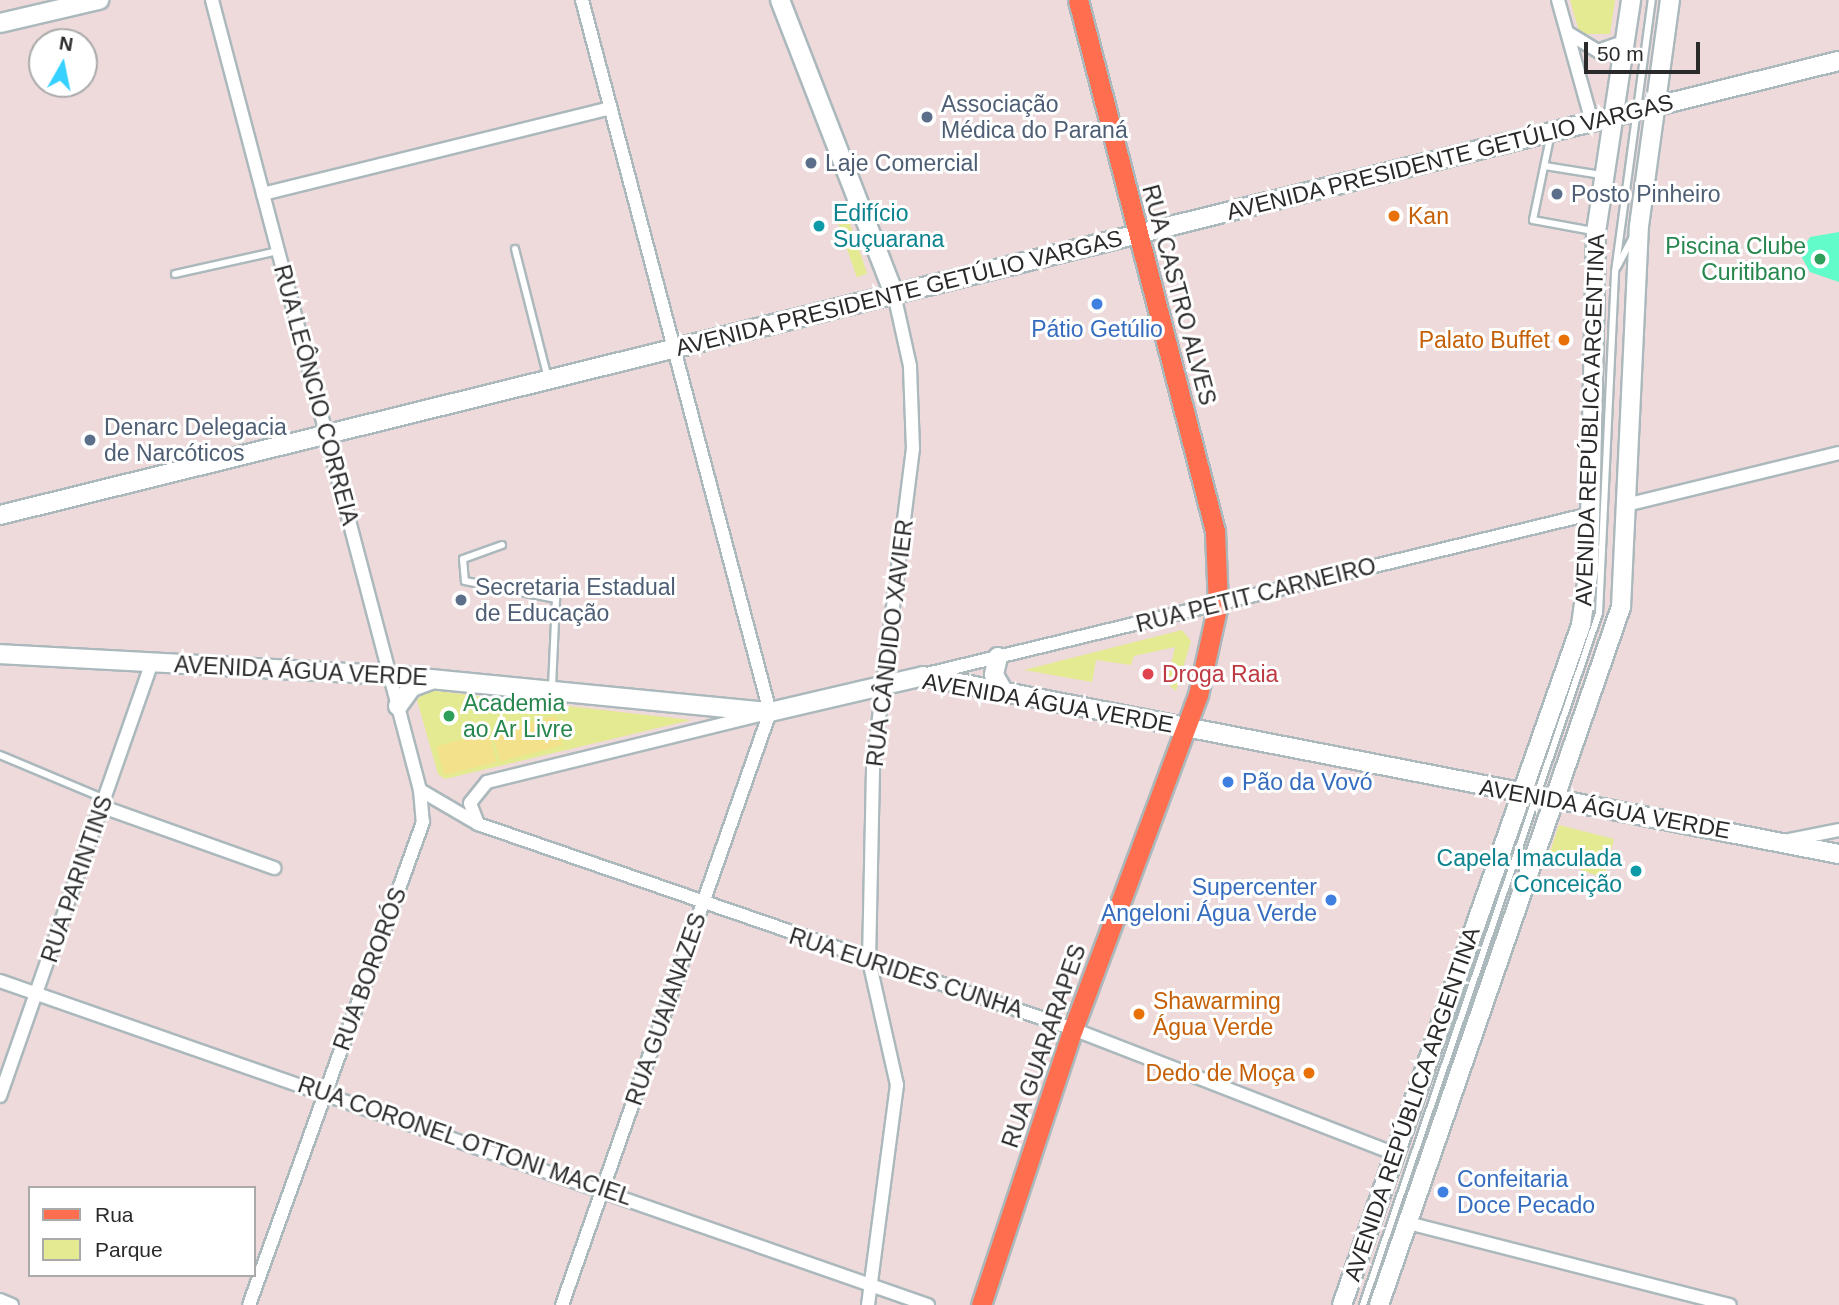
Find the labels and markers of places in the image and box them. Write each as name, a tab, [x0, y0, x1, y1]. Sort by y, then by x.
place label: Associação Médica do Paraná	[941, 90, 1128, 144]
marker: Associação Médica do Paraná	[919, 109, 935, 125]
place label: Laje Comercial	[825, 149, 978, 177]
marker: Laje Comercial	[803, 155, 819, 171]
place label: Posto Pinheiro	[1571, 180, 1721, 208]
marker: Posto Pinheiro	[1549, 186, 1565, 202]
place label: Edifício Suçuarana	[833, 199, 944, 253]
place label: Kan	[1408, 202, 1449, 230]
marker: Kan	[1386, 208, 1402, 224]
marker: Edifício Suçuarana	[811, 218, 827, 234]
place label: Piscina Clube Curitibano	[1665, 232, 1806, 286]
marker: Piscina Clube Curitibano	[1812, 251, 1828, 267]
marker: Pátio Getúlio	[1089, 296, 1105, 312]
place label: Pátio Getúlio	[1031, 315, 1163, 343]
place label: Palato Buffet	[1419, 326, 1550, 354]
marker: Palato Buffet	[1556, 332, 1572, 348]
place label: Denarc Delegacia de Narcóticos	[104, 413, 287, 467]
marker: Denarc Delegacia de Narcóticos	[82, 432, 98, 448]
place label: Secretaria Estadual de Educação	[475, 573, 676, 627]
marker: Secretaria Estadual de Educação	[453, 592, 469, 608]
place label: Droga Raia	[1162, 660, 1278, 688]
marker: Droga Raia	[1140, 666, 1156, 682]
place label: Academia ao Ar Livre	[463, 689, 574, 743]
marker: Academia ao Ar Livre	[441, 708, 457, 724]
place label: Pão da Vovó	[1242, 768, 1372, 796]
marker: Pão da Vovó	[1220, 774, 1236, 790]
place label: Capela Imaculada Conceição	[1437, 844, 1622, 898]
marker: Capela Imaculada Conceição	[1628, 863, 1644, 879]
place label: Supercenter Angeloni Água Verde	[1101, 873, 1317, 927]
marker: Supercenter Angeloni Água Verde	[1323, 892, 1339, 908]
place label: Shawarming Água Verde	[1153, 987, 1281, 1041]
marker: Shawarming Água Verde	[1131, 1006, 1147, 1022]
place label: Dedo de Moça	[1145, 1059, 1295, 1087]
marker: Dedo de Moça	[1301, 1065, 1317, 1081]
place label: Confeitaria Doce Pecado	[1457, 1165, 1595, 1219]
marker: Confeitaria Doce Pecado	[1435, 1184, 1451, 1200]

